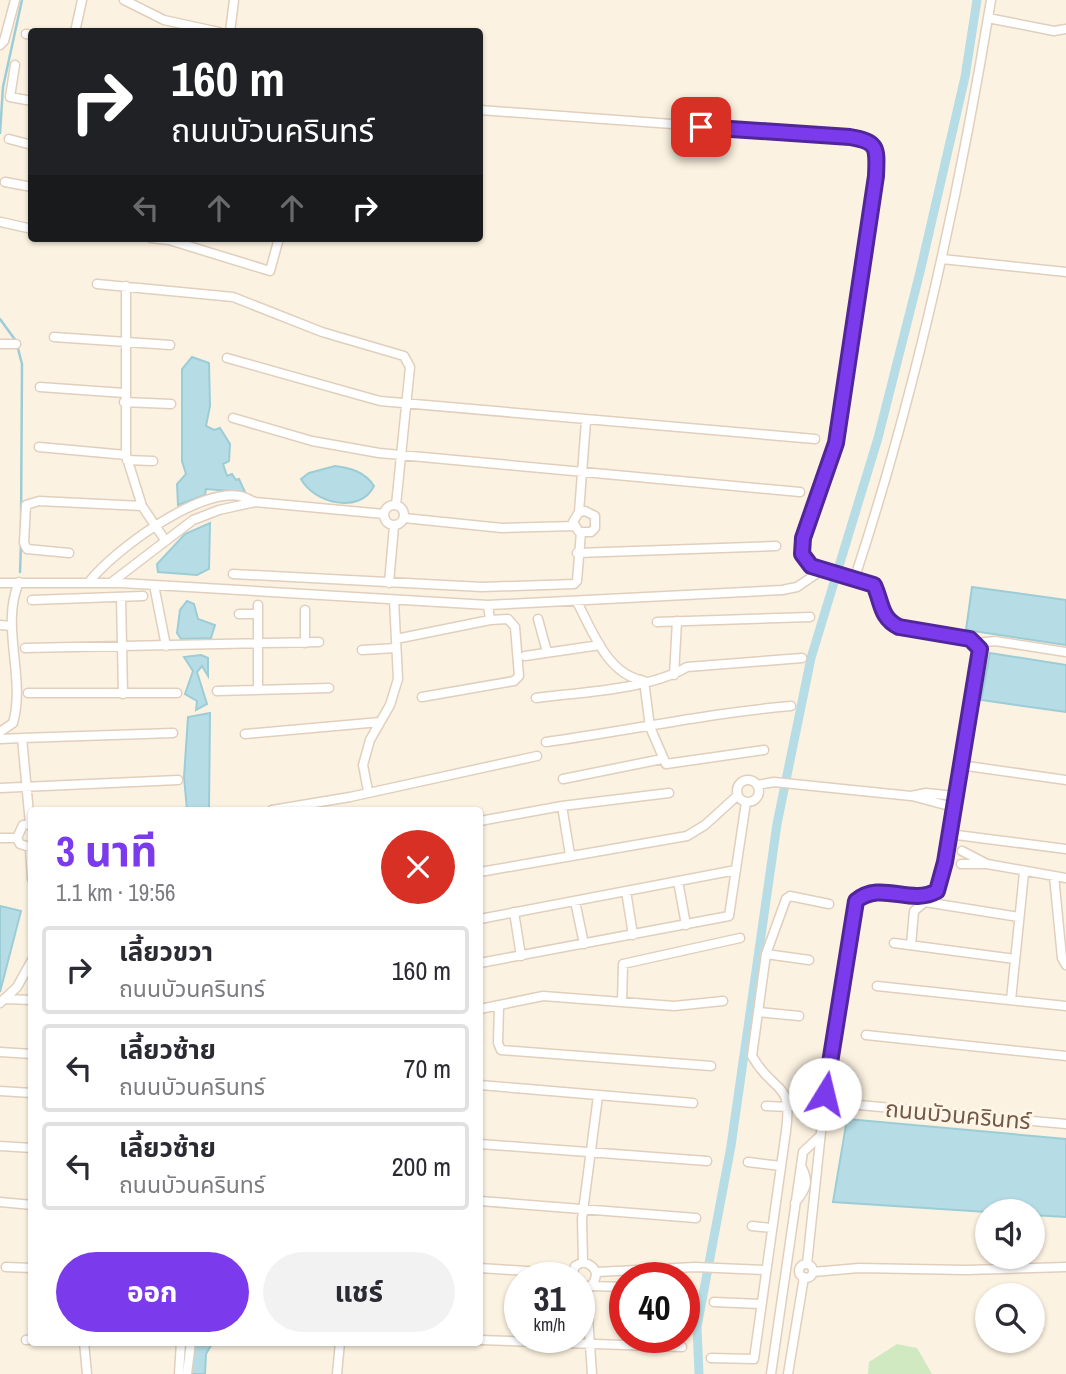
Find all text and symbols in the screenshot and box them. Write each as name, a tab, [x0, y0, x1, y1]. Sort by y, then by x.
text: 160 m	[171, 45, 285, 111]
icon: right	[56, 56, 147, 147]
pin	[671, 97, 731, 157]
icon: arrive	[682, 108, 720, 146]
text: ถนนบัวนครินทร์	[171, 109, 374, 152]
icon: left	[127, 189, 165, 227]
icon: ahead	[200, 189, 238, 227]
icon: ahead	[273, 189, 311, 227]
icon: right	[346, 189, 384, 227]
text: 3 นาที	[56, 823, 157, 879]
button: close	[381, 830, 455, 904]
text: 1.1 km · 19:56	[56, 877, 176, 908]
text: เลี้ยวขวา	[119, 934, 213, 969]
icon: right	[60, 951, 98, 989]
text: 160 m	[392, 953, 451, 988]
text: ถนนบัวนครินทร์	[119, 973, 265, 1004]
text: เลี้ยวซ้าย	[119, 1032, 216, 1067]
icon: left	[60, 1049, 98, 1087]
text: 70 m	[404, 1051, 451, 1086]
position arrow	[788, 1057, 862, 1131]
text: ถนนบัวนครินทร์	[119, 1071, 265, 1102]
street label: ถนนบัวนครินทร์	[884, 1093, 1033, 1136]
text: เลี้ยวซ้าย	[119, 1130, 216, 1165]
icon: left	[60, 1147, 98, 1185]
text: 200 m	[392, 1149, 451, 1184]
text: ถนนบัวนครินทร์	[119, 1169, 265, 1200]
map controls	[975, 1199, 1045, 1353]
button: sound	[975, 1199, 1045, 1269]
button: ออก	[56, 1252, 249, 1332]
button: แชร์	[263, 1252, 455, 1332]
speed limit sign: 40	[609, 1262, 700, 1353]
text: 31	[534, 1275, 565, 1322]
button: search	[975, 1283, 1045, 1353]
text: km/h	[534, 1312, 566, 1337]

